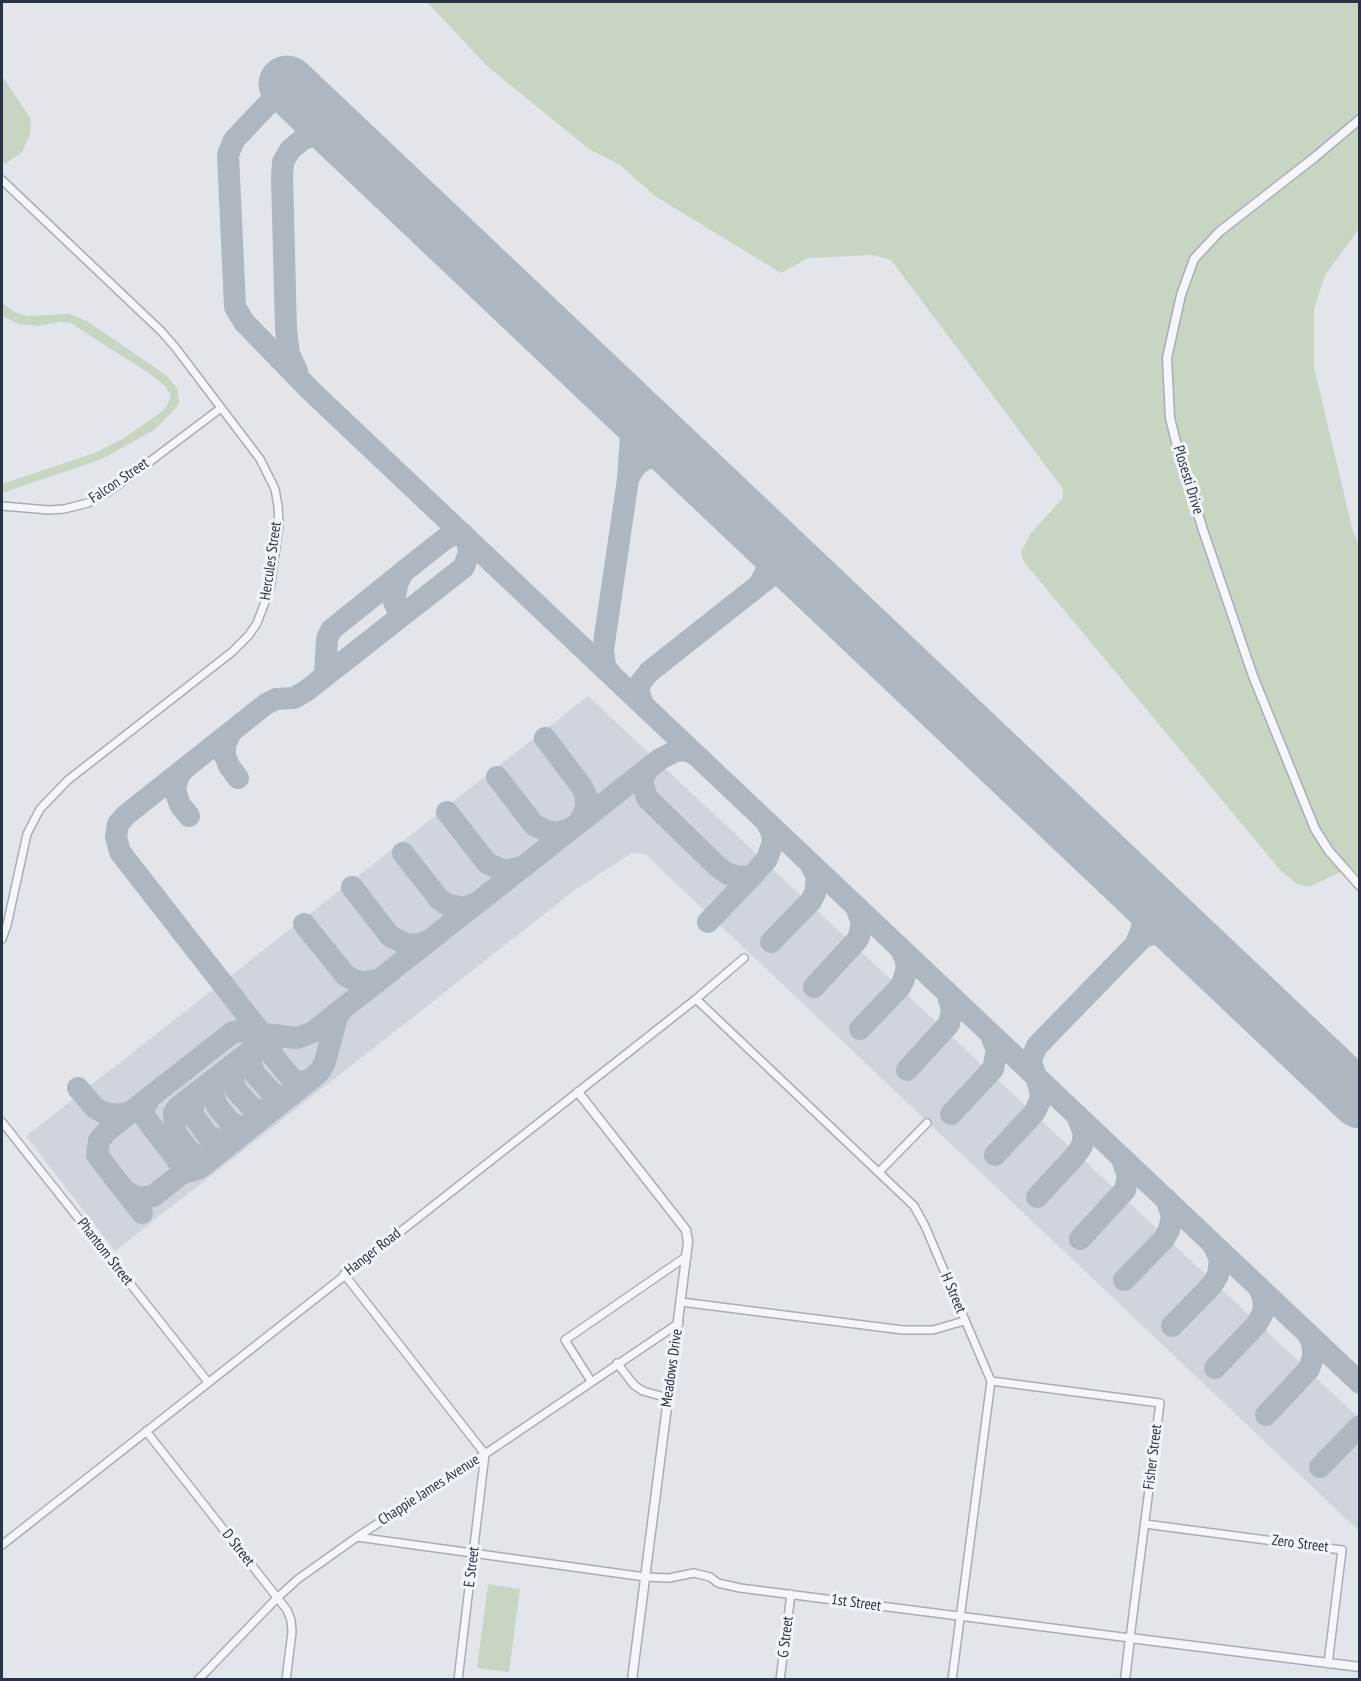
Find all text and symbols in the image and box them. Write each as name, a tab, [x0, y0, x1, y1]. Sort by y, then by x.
street label: Plosesti Drive	[1169, 443, 1207, 517]
street label: Falcon Street	[86, 455, 152, 507]
street label: Hercules Street	[257, 521, 285, 601]
street label: Phantom Street	[73, 1215, 137, 1289]
street label: Hanger Road	[341, 1225, 405, 1279]
street label: H Street	[936, 1270, 970, 1316]
street label: Meadows Drive	[658, 1328, 686, 1408]
street label: Fisher Street	[1140, 1423, 1166, 1491]
street label: Chappie James Avenue	[375, 1451, 483, 1529]
street label: D Street	[218, 1526, 258, 1570]
street label: Zero Street	[1271, 1532, 1329, 1556]
street label: E Street	[461, 1546, 483, 1588]
street label: 1st Street	[830, 1591, 882, 1615]
street label: G Street	[775, 1615, 797, 1659]

